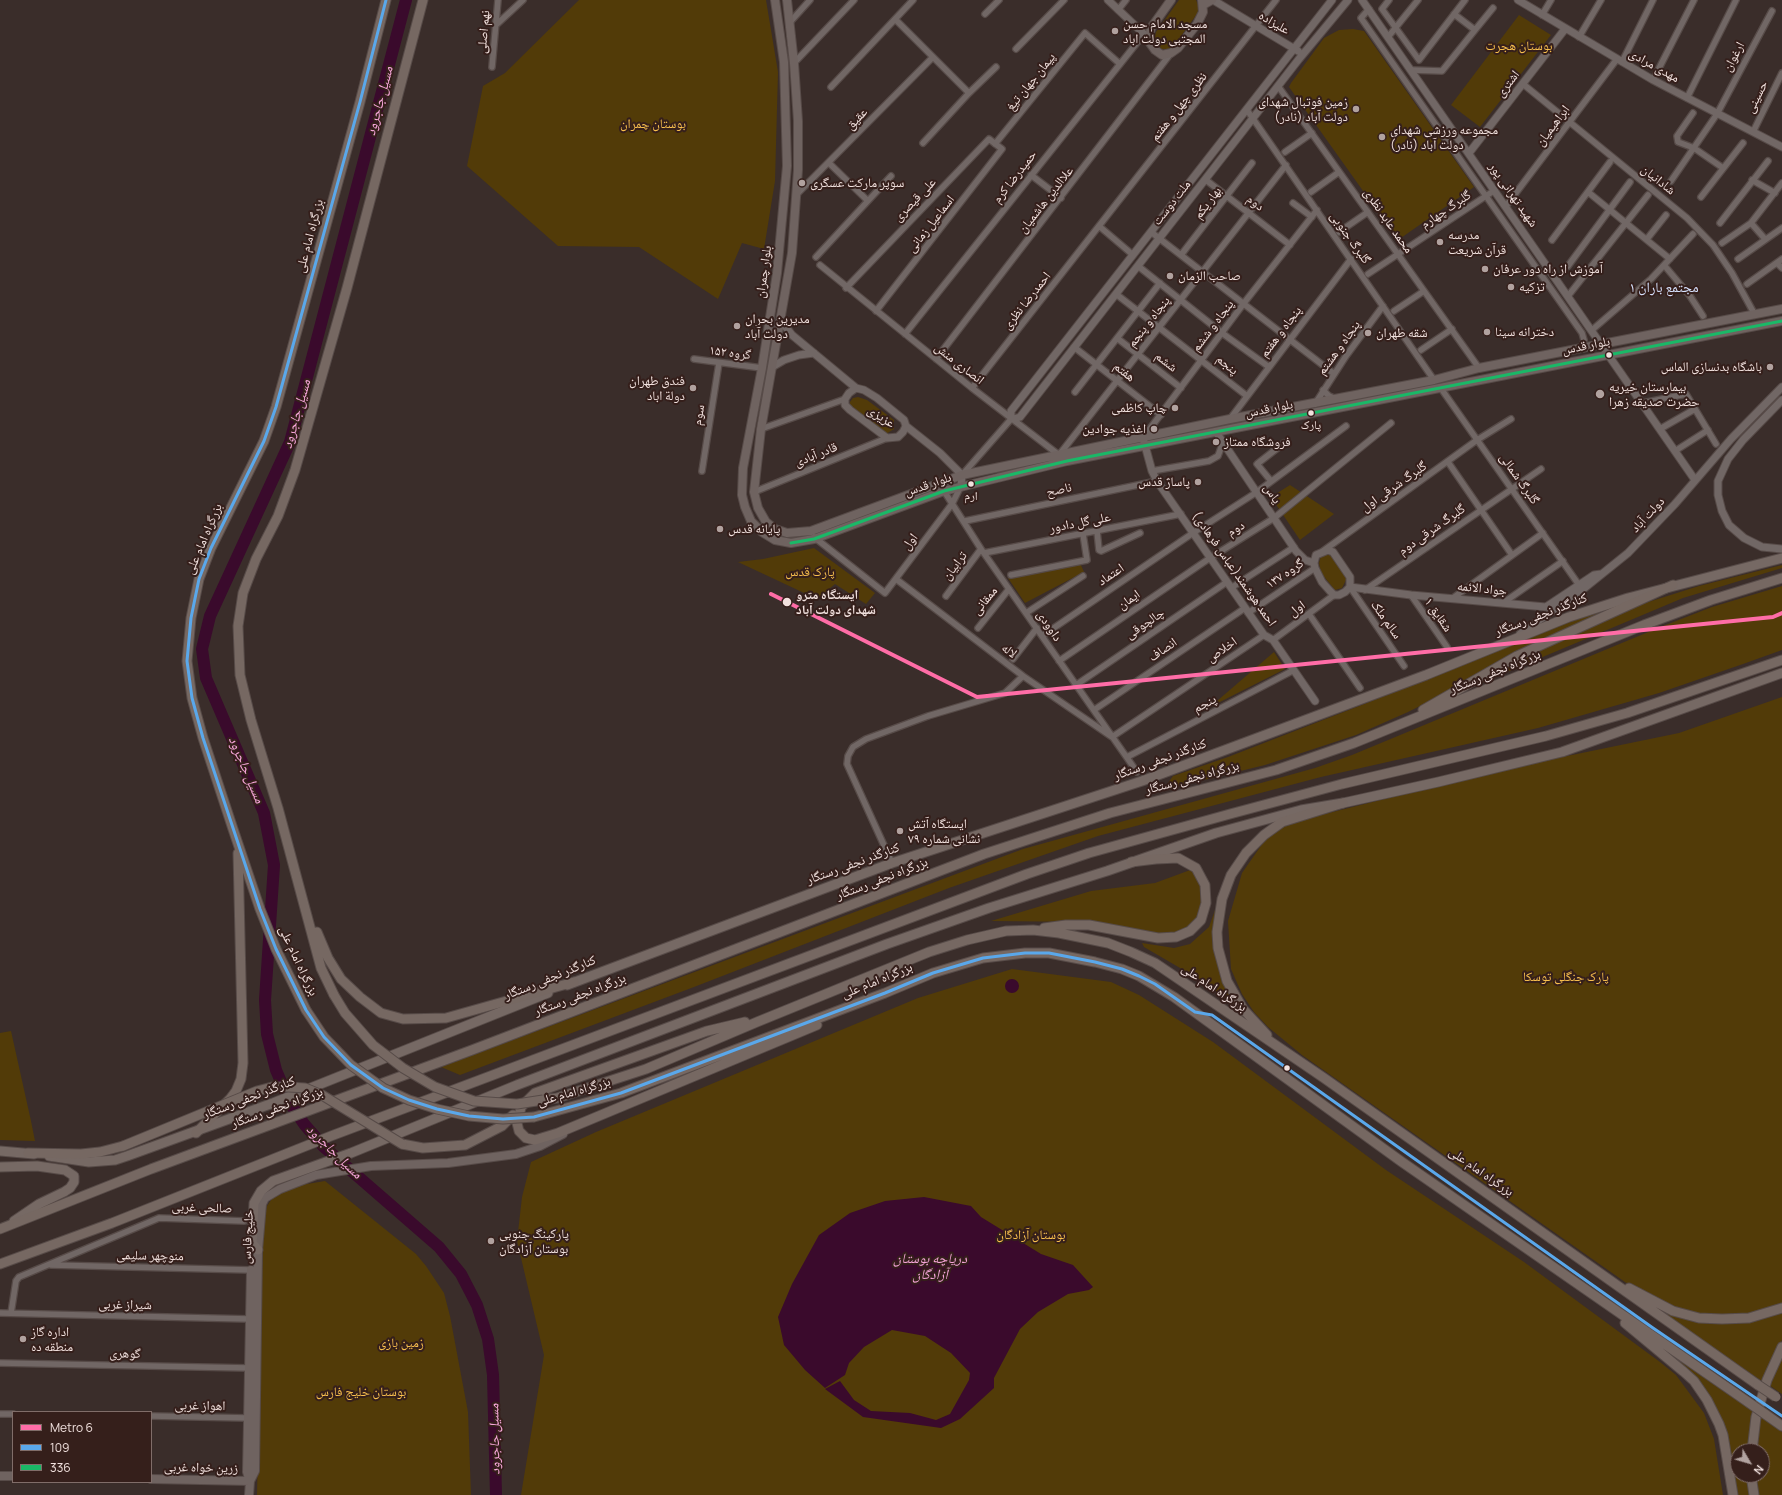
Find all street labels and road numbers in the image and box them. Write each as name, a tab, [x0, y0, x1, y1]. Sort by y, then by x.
street label: علیزاده	[1256, 8, 1292, 38]
street label: نهم اصلی	[474, 10, 494, 54]
street label: ارغوان	[1720, 39, 1748, 75]
street label: مهدی مرادی	[1626, 46, 1682, 86]
street label: پیمان جهان تیغ	[1003, 50, 1059, 114]
street label: اشتری	[1493, 68, 1523, 100]
street label: نظری چهل و هفتم	[1147, 69, 1211, 145]
street label: حسینی	[1742, 78, 1772, 116]
street label: ابراهیمیان	[1533, 102, 1573, 150]
street label: عقیق	[843, 105, 871, 133]
street label: حمیدرضا کرم	[990, 148, 1040, 206]
street label: شهید تهرانی پور	[1485, 160, 1541, 230]
street label: شادانیان	[1638, 162, 1678, 198]
street label: علاالدین هاشمیان	[1015, 163, 1077, 237]
street label: علی قیصری	[890, 175, 940, 225]
street label: ملت دوست	[1150, 177, 1194, 229]
street label: بهار یکم	[1191, 184, 1225, 222]
street label: محمد عابد نظری	[1360, 185, 1416, 257]
street label: گلبرگ چهارم	[1418, 187, 1474, 233]
street label: دوم	[1243, 191, 1267, 215]
street label: اسماعیل زمانی	[904, 192, 958, 256]
street label: بزرگراه امام علی	[293, 198, 327, 274]
street label: گلبرگ جنوبی	[1326, 209, 1374, 267]
street label: بلوار چمران	[753, 245, 775, 299]
street label: احمدرضا نظری	[1000, 269, 1054, 333]
street label: پنجاه و پنجم	[1124, 293, 1174, 351]
street label: پنجاه و ششم	[1188, 297, 1238, 355]
street label: پنجاه و هفتم	[1257, 303, 1305, 361]
street label: پنجاه و هشتم	[1314, 318, 1364, 378]
street label: بلوار قدس	[1561, 334, 1611, 358]
street label: انصاری منش	[931, 340, 987, 388]
street label: گروه ۱۵۲	[708, 343, 752, 363]
street label: ششم	[1152, 348, 1180, 376]
street label: پنجم	[1213, 351, 1241, 379]
street label: هفتم	[1110, 359, 1138, 385]
street label: بلوار قدس	[1244, 397, 1294, 421]
street label: عزیزی	[864, 402, 898, 432]
street label: سوم	[690, 403, 708, 427]
street label: قادر آبادی	[792, 439, 840, 471]
street label: گلبرگ شمالی	[1496, 451, 1542, 507]
street label: گلبرگ شرقی اول	[1358, 458, 1430, 516]
street label: بلوار قدس	[903, 470, 953, 500]
street label: ناصح	[1045, 480, 1073, 500]
street label: یاس	[1260, 481, 1284, 507]
street label: دولت آباد	[1628, 494, 1668, 536]
street label: بزرگراه امام علی	[182, 501, 226, 577]
street label: گلبرگ شرقی دوم	[1395, 501, 1469, 559]
street label: علی گل دادور	[1048, 509, 1112, 537]
street label: احمد هوشمند(عباس فرهادی)	[1188, 509, 1280, 629]
street label: دوم	[1224, 518, 1248, 540]
street label: اول	[899, 531, 921, 553]
street label: ترابیان	[939, 549, 971, 583]
street label: گروه ۱۳۷	[1263, 556, 1307, 592]
street label: اعتماد	[1095, 561, 1127, 589]
street label: جواد الائمه	[1456, 579, 1508, 599]
street label: ممقانی	[969, 584, 1001, 618]
street label: ایمان	[1115, 587, 1143, 613]
street label: کنارگذر نجفی رستگار	[1492, 590, 1590, 640]
street label: شقایق ۱	[1421, 595, 1455, 635]
street label: اول	[1286, 598, 1308, 620]
street label: سالم ملک	[1367, 598, 1405, 642]
street label: چالچوقی	[1123, 605, 1167, 643]
street label: داوودی	[1033, 608, 1065, 644]
street label: اخلاص	[1204, 634, 1240, 666]
street label: انصاف	[1146, 635, 1180, 665]
street label: لاله	[998, 640, 1020, 662]
street label: بزرگراه نجفی رستگار	[1447, 647, 1543, 697]
street label: پنجم	[1191, 692, 1219, 716]
street label: کنارگذر نجفی رستگار	[1111, 736, 1209, 784]
street label: بزرگراه نجفی رستگار	[1143, 758, 1241, 798]
street label: کنارگذر نجفی رستگار	[804, 840, 902, 888]
street label: بزرگراه نجفی رستگار	[834, 854, 930, 904]
street label: بزرگراه امام علی	[275, 924, 321, 998]
street label: کنارگذر نجفی رستگار	[502, 952, 598, 1004]
street label: بزرگراه امام علی	[839, 960, 915, 1002]
street label: بزرگراه امام علی	[1178, 960, 1250, 1016]
street label: بزرگراه نجفی رستگار	[532, 970, 628, 1020]
street label: کنارگذر نجفی رستگار	[200, 1073, 298, 1123]
street label: بزرگراه امام علی	[536, 1074, 612, 1110]
street label: بزرگراه نجفی رستگار	[229, 1084, 325, 1132]
street label: بزرگراه امام علی	[1446, 1144, 1516, 1200]
street label: صالحی غربی	[171, 1199, 233, 1217]
street label: خلیج فارس	[239, 1209, 257, 1265]
street label: منوچهر سلیمی	[116, 1248, 184, 1264]
street label: شیراز غربی	[98, 1297, 152, 1313]
street label: گوهری	[109, 1346, 141, 1362]
street label: اهواز غربی	[174, 1398, 226, 1414]
street label: زرین خواه غربی	[164, 1460, 238, 1476]

